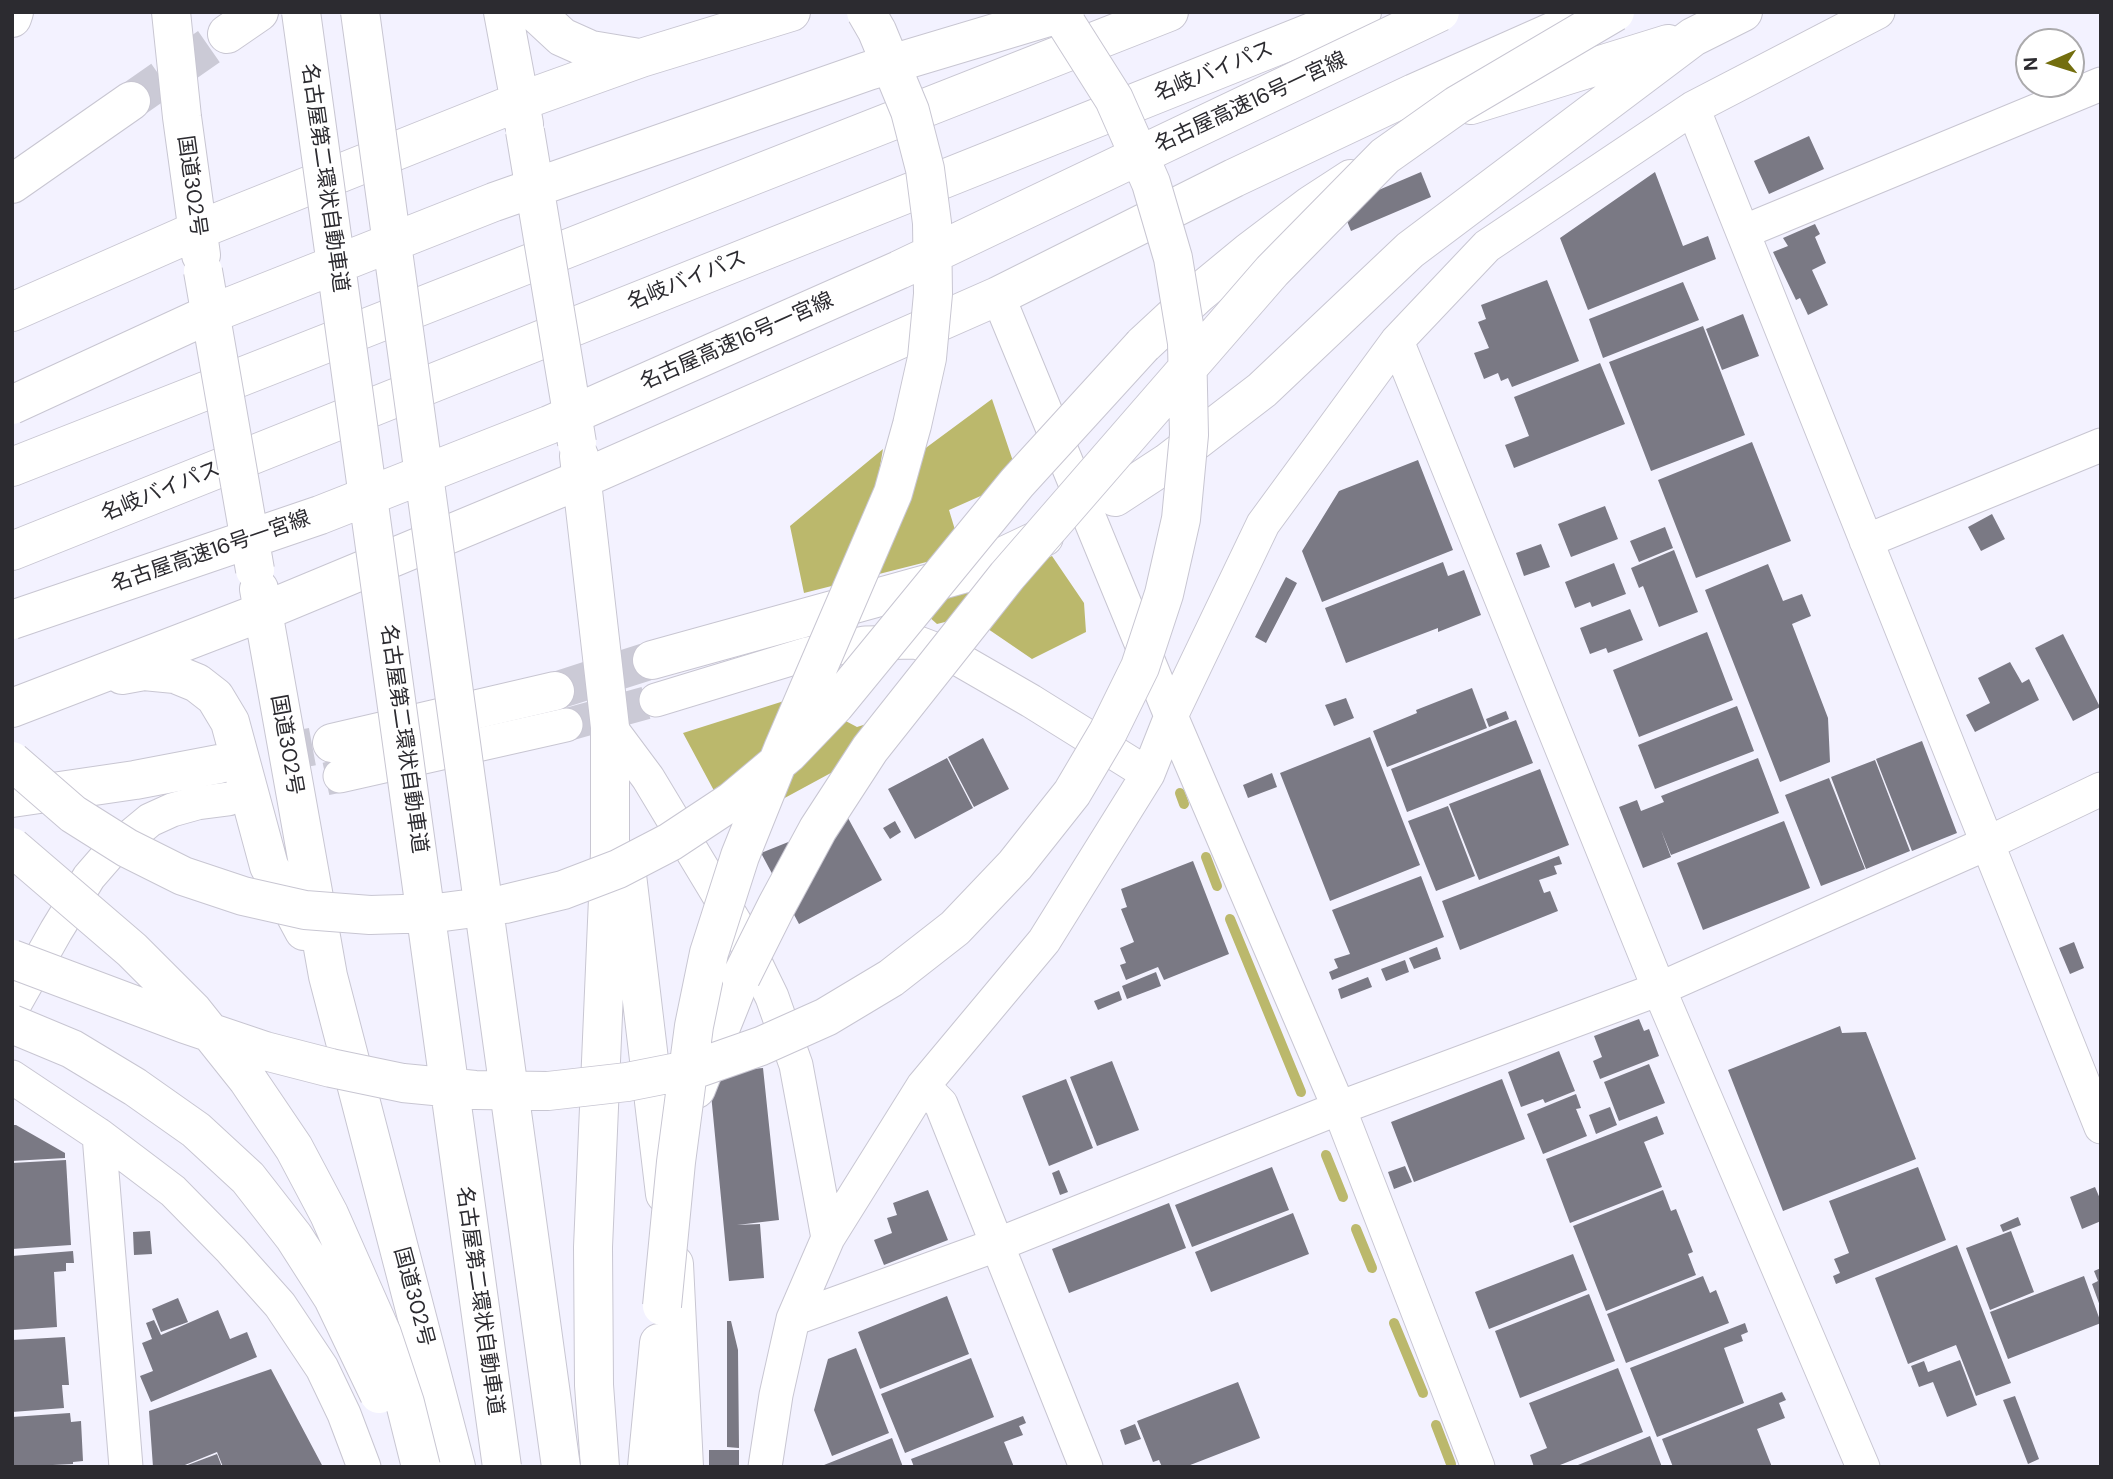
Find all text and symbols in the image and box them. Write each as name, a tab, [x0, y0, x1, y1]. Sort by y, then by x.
north arrow	[2015, 28, 2085, 98]
street label: 名岐バイパス	[1151, 37, 1277, 107]
street label: 名古屋高速16号一宮線	[1151, 47, 1351, 159]
text: N	[2018, 56, 2043, 72]
street label: 名古屋第二環状自動車道	[295, 62, 353, 294]
street label: 国道302号	[171, 134, 211, 238]
street label: 名岐バイパス	[624, 246, 750, 316]
street label: 名古屋高速16号一宮線	[637, 288, 837, 396]
street label: 名岐バイパス	[98, 457, 224, 527]
street label: 名古屋高速16号一宮線	[108, 506, 314, 598]
street label: 名古屋第二環状自動車道	[374, 623, 432, 855]
street label: 国道302号	[265, 693, 307, 797]
street label: 名古屋第二環状自動車道	[450, 1185, 508, 1417]
street label: 国道302号	[388, 1245, 438, 1349]

